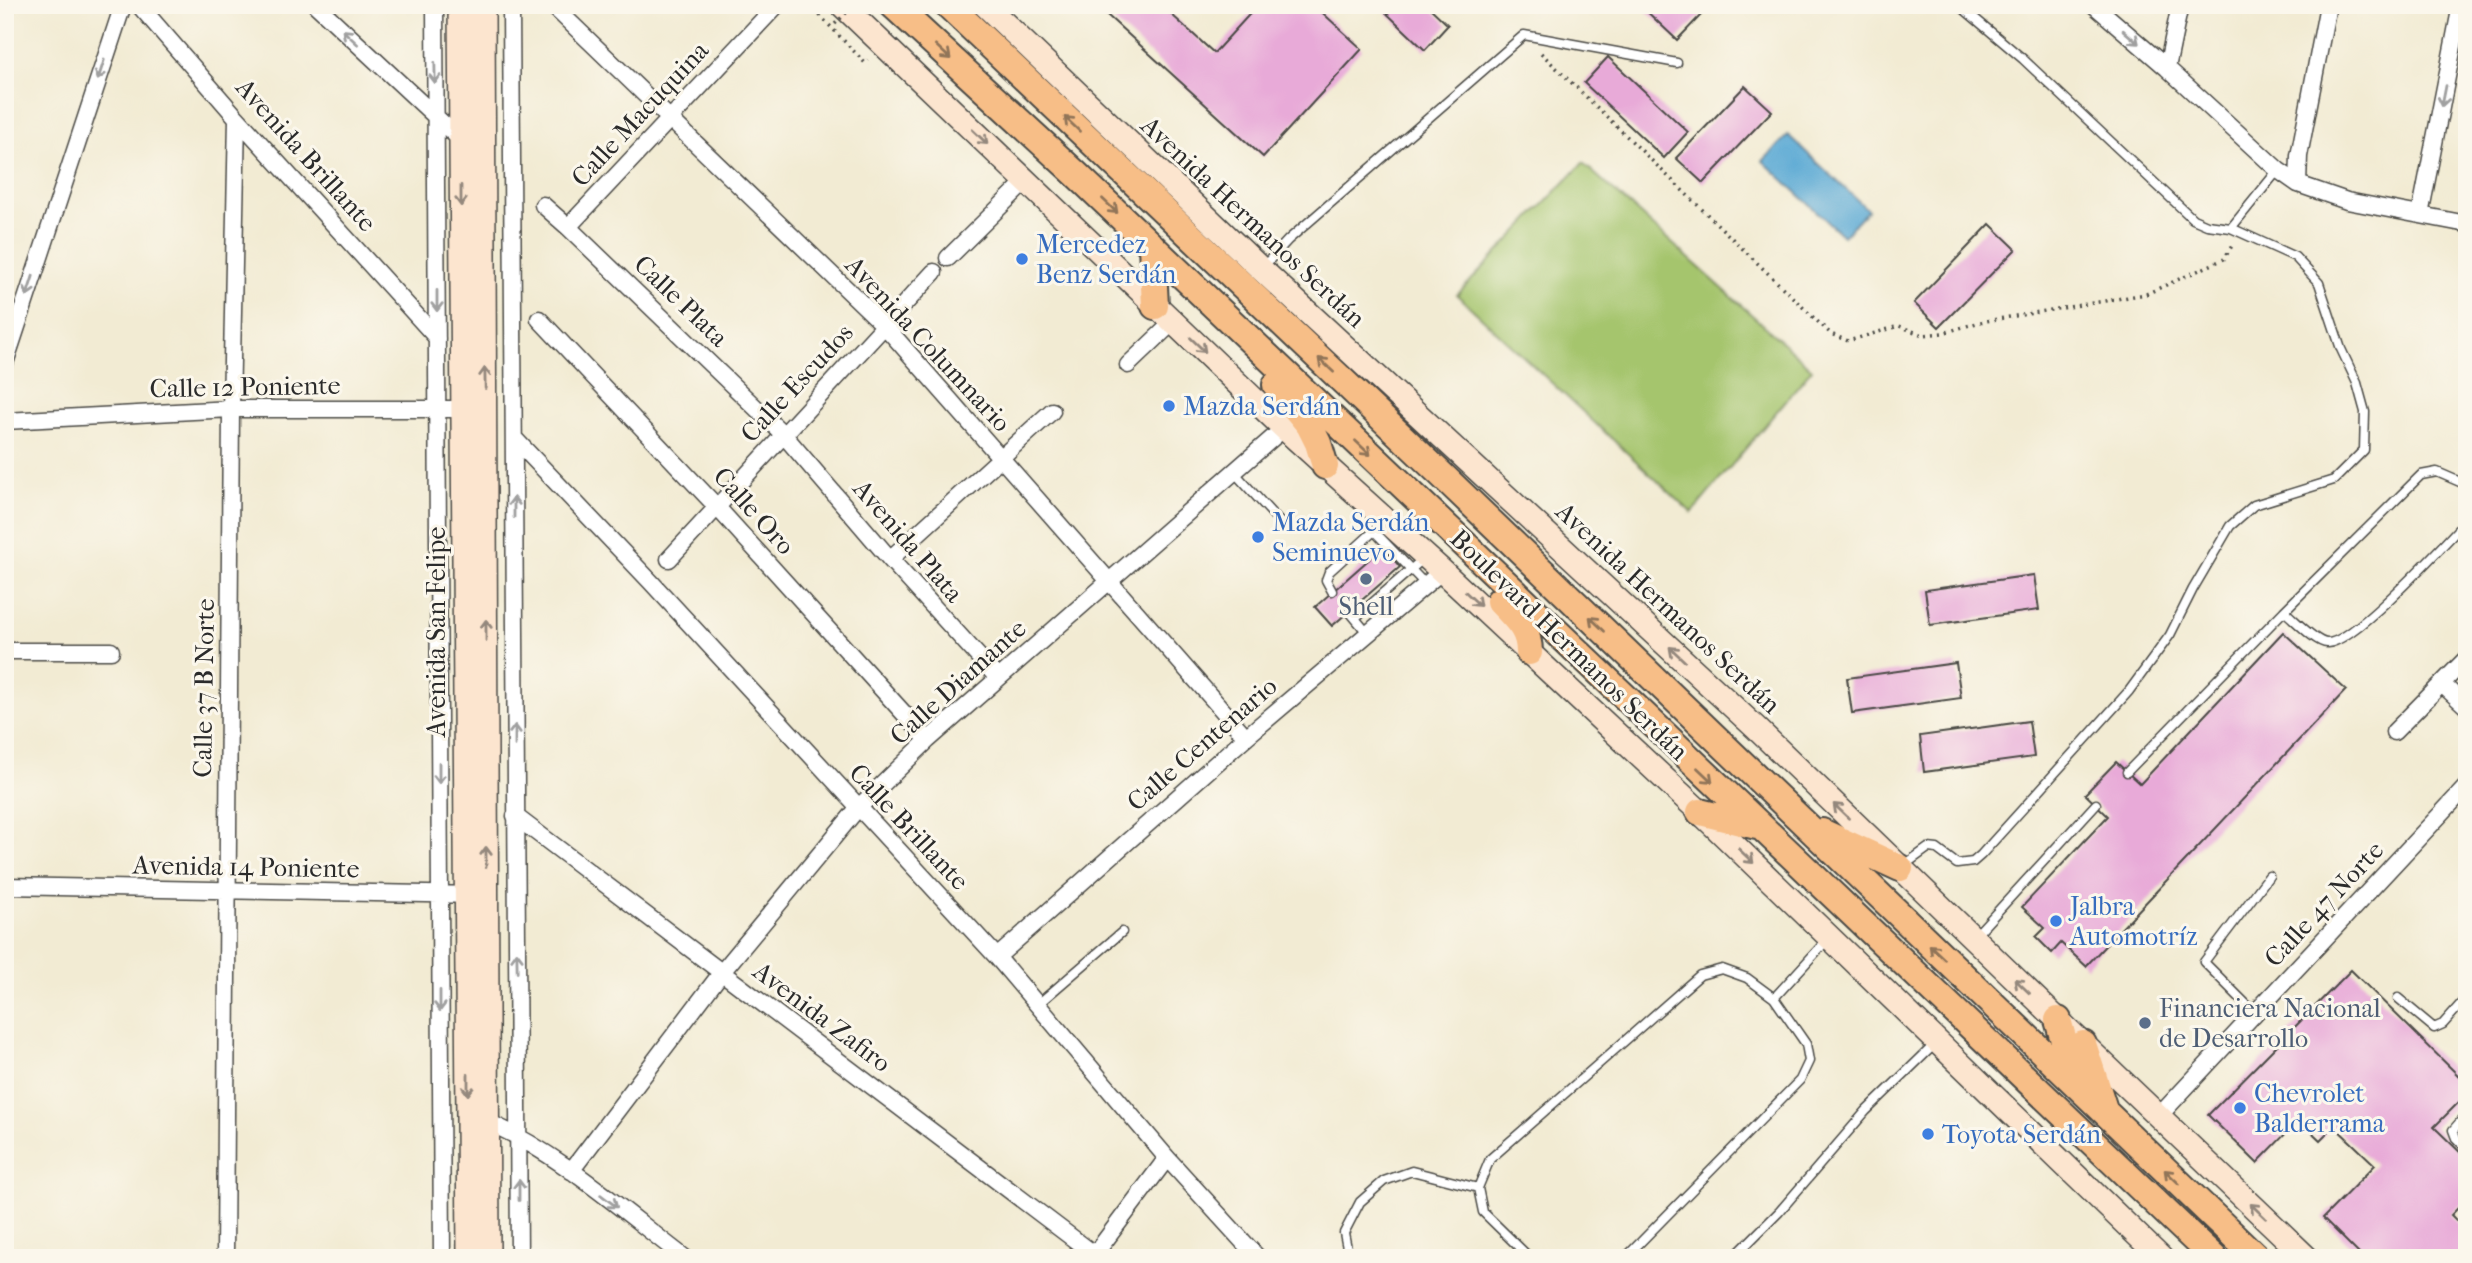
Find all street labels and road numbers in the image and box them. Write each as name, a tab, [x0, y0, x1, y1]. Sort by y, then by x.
street label: Calle Macuquina	[565, 34, 716, 193]
street label: Avenida Brillante	[229, 71, 383, 238]
street label: Avenida Hermanos Serdán	[1134, 109, 1372, 334]
street label: Calle Plata	[628, 249, 735, 354]
street label: Avenida Columnario	[838, 249, 1017, 438]
street label: Calle Escudos	[734, 317, 860, 449]
street label: Calle 12 Poniente	[149, 370, 341, 404]
street label: Calle Oro	[707, 461, 801, 561]
street label: Avenida Plata	[846, 473, 970, 609]
street label: Avenida Hermanos Serdán	[1549, 495, 1787, 720]
street label: Boulevard Hermanos Serdán	[1444, 523, 1694, 767]
street label: Avenida San Felipe	[421, 527, 452, 738]
street label: Calle 37 B Norte	[187, 598, 221, 778]
street label: Calle Diamante	[884, 613, 1033, 751]
street label: Calle Centenario	[1121, 670, 1283, 818]
street label: Calle Brillante	[843, 757, 975, 897]
street label: Calle 47 Norte	[2258, 835, 2390, 973]
street label: Avenida 14 Poniente	[131, 850, 360, 884]
street label: Avenida Zafiro	[746, 955, 897, 1079]

